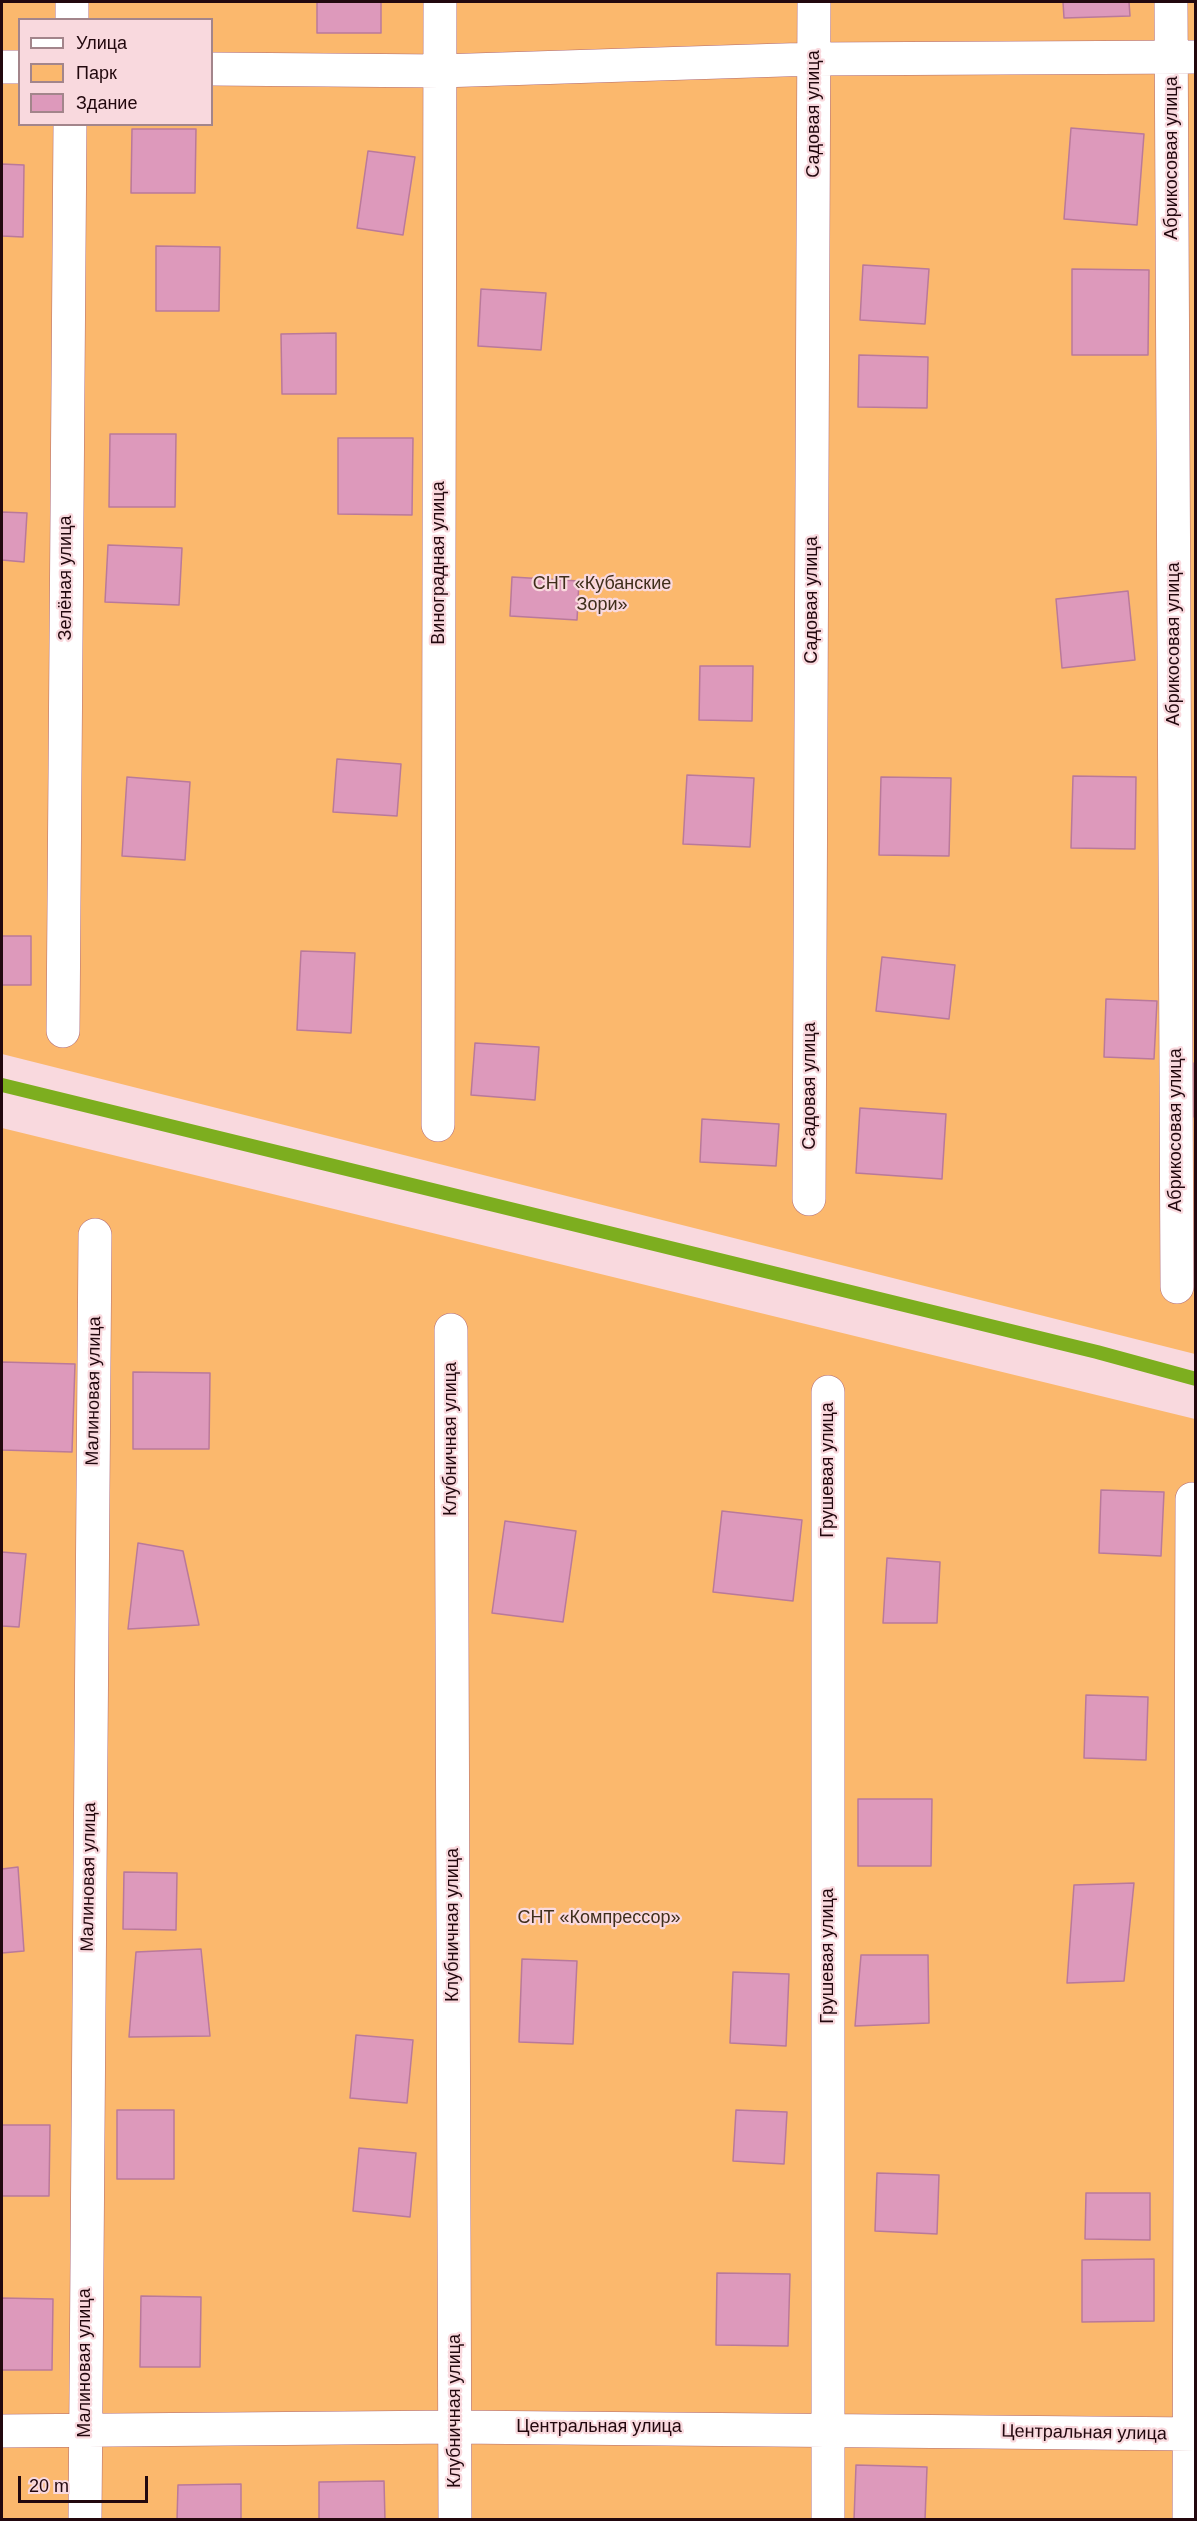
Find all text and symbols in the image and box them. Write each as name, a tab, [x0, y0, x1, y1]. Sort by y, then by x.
legend	[18, 18, 213, 126]
text: Улица	[76, 33, 127, 53]
street label: Садовая улица	[803, 50, 825, 178]
text: Парк	[76, 63, 117, 83]
street label: Абрикосовая улица	[1161, 76, 1183, 240]
text: Здание	[76, 93, 137, 113]
street label: Виноградная улица	[428, 481, 450, 645]
street label: Зелёная улица	[55, 516, 77, 640]
street label: Садовая улица	[801, 536, 823, 664]
street label: Абрикосовая улица	[1163, 562, 1185, 726]
park label: СНТ «Кубанские Зори»	[533, 573, 671, 616]
street label: Садовая улица	[799, 1022, 821, 1150]
street label: Абрикосовая улица	[1165, 1048, 1187, 1212]
street label: Малиновая улица	[82, 1316, 106, 1466]
street label: Клубничная улица	[440, 1362, 462, 1516]
street label: Грушевая улица	[817, 1402, 839, 1538]
street label: Малиновая улица	[77, 1802, 101, 1952]
street label: Клубничная улица	[442, 1848, 464, 2002]
street label: Грушевая улица	[817, 1888, 839, 2024]
park label: СНТ «Компрессор»	[518, 1907, 680, 1929]
street label: Малиновая улица	[74, 2288, 96, 2438]
street label: Клубничная улица	[444, 2334, 466, 2488]
street label: Центральная улица	[516, 2416, 682, 2438]
street label: Центральная улица	[1001, 2421, 1167, 2445]
scale bar	[21, 2464, 152, 2502]
text: 20 m	[29, 2476, 69, 2496]

